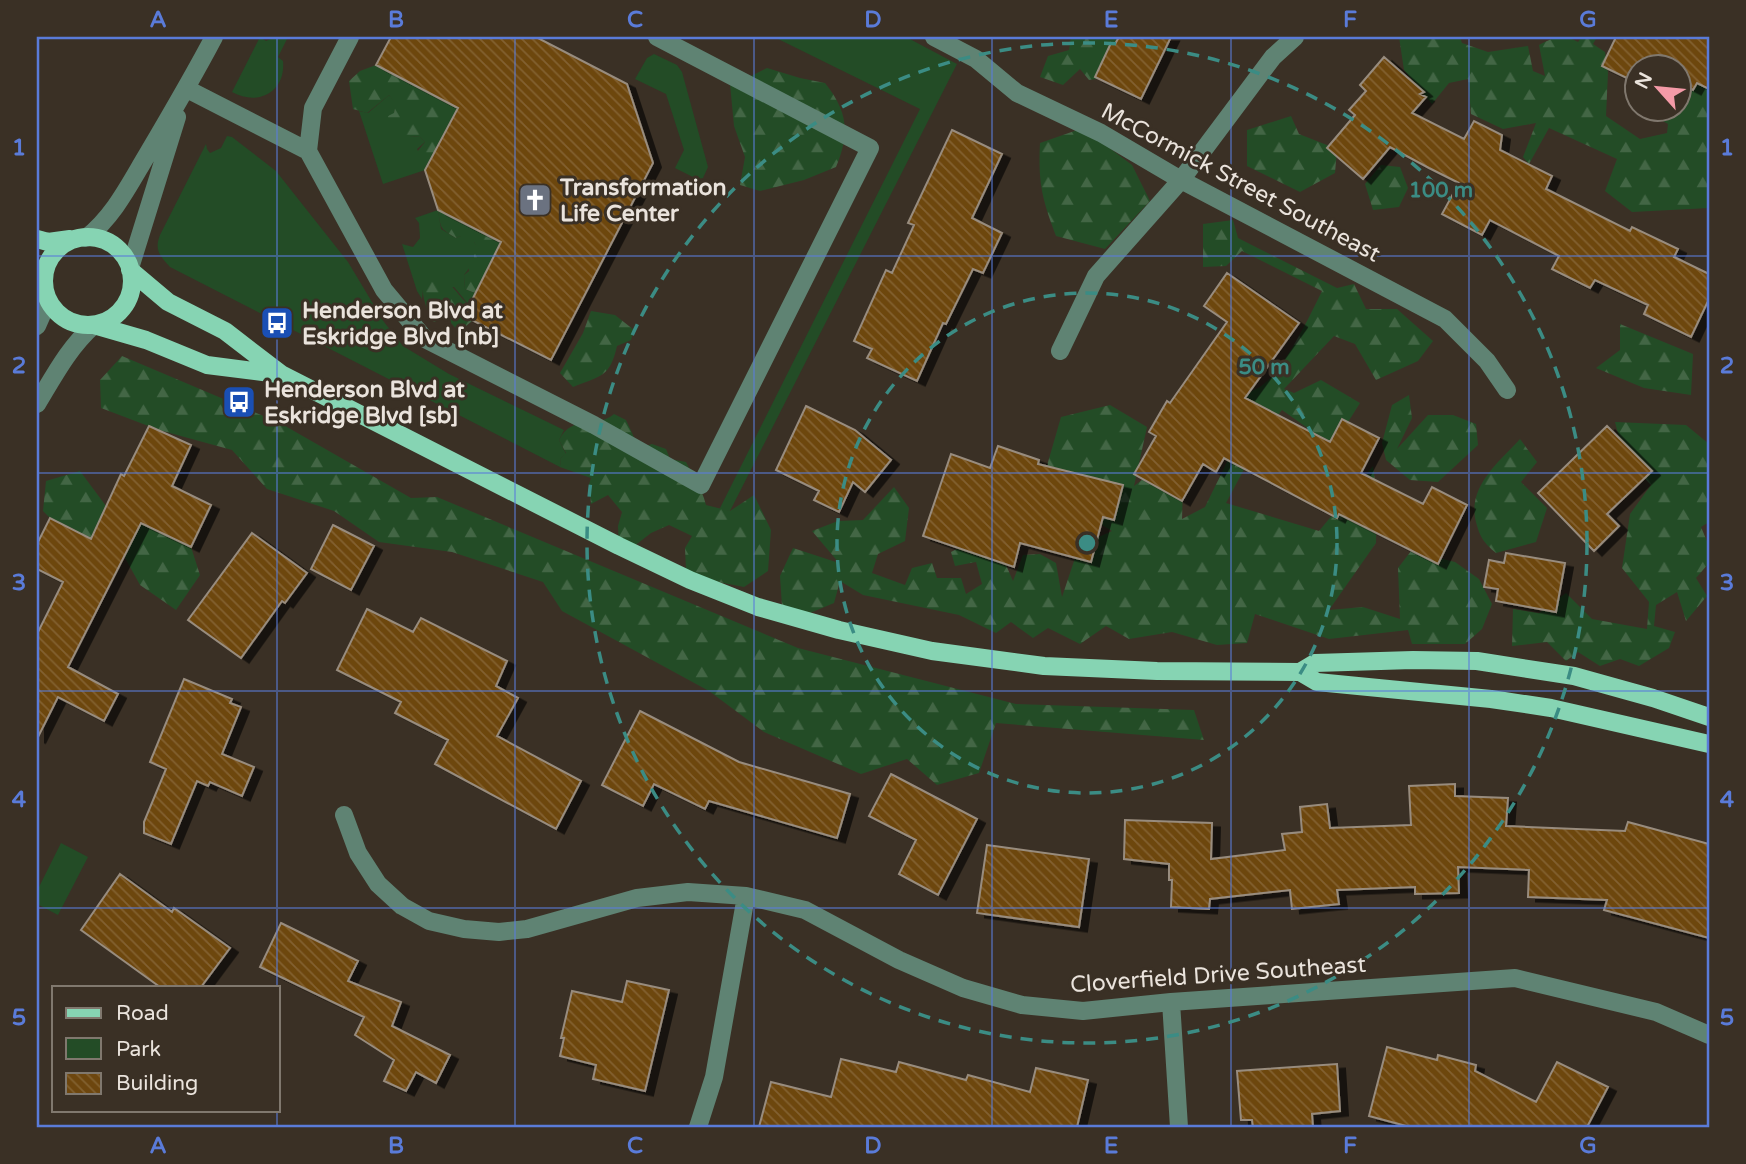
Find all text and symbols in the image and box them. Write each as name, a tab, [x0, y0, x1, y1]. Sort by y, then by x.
text: A	[149, 6, 167, 34]
text: B	[388, 6, 404, 34]
text: C	[627, 6, 643, 34]
text: D	[864, 6, 882, 34]
text: E	[1104, 6, 1118, 34]
text: F	[1343, 6, 1357, 34]
text: G	[1579, 6, 1597, 34]
north arrow	[1624, 52, 1694, 122]
text: N	[1630, 69, 1657, 93]
street label: McCormick Street Southeast	[1096, 97, 1385, 269]
text: 1	[12, 134, 26, 162]
text: 1	[1720, 134, 1734, 162]
place label: Transformation Life Center	[559, 174, 727, 228]
text: 100 m	[1409, 178, 1473, 203]
church icon: Transformation Life Center	[516, 181, 554, 219]
place label: Henderson Blvd at Eskridge Blvd [nb]	[302, 297, 503, 351]
bus stop icon: Henderson Blvd at Eskridge Blvd [nb]	[258, 304, 296, 342]
text: 2	[12, 352, 26, 380]
text: 2	[1720, 352, 1734, 380]
text: 50 m	[1238, 355, 1290, 380]
place label: Henderson Blvd at Eskridge Blvd [sb]	[264, 376, 465, 430]
bus stop icon: Henderson Blvd at Eskridge Blvd [sb]	[220, 383, 258, 421]
centre of rings	[1075, 531, 1099, 555]
text: 3	[12, 569, 26, 597]
text: 3	[1720, 569, 1734, 597]
text: 4	[12, 786, 27, 814]
text: 4	[1720, 786, 1735, 814]
street label: Cloverfield Drive Southeast	[1069, 951, 1367, 999]
legend	[52, 986, 280, 1112]
text: Road	[116, 1001, 169, 1026]
text: 5	[12, 1004, 26, 1032]
text: 5	[1720, 1004, 1734, 1032]
text: Park	[116, 1037, 161, 1062]
text: Building	[116, 1071, 198, 1096]
text: A	[149, 1132, 167, 1160]
text: B	[388, 1132, 404, 1160]
text: C	[627, 1132, 643, 1160]
text: D	[864, 1132, 882, 1160]
text: E	[1104, 1132, 1118, 1160]
text: F	[1343, 1132, 1357, 1160]
text: G	[1579, 1132, 1597, 1160]

